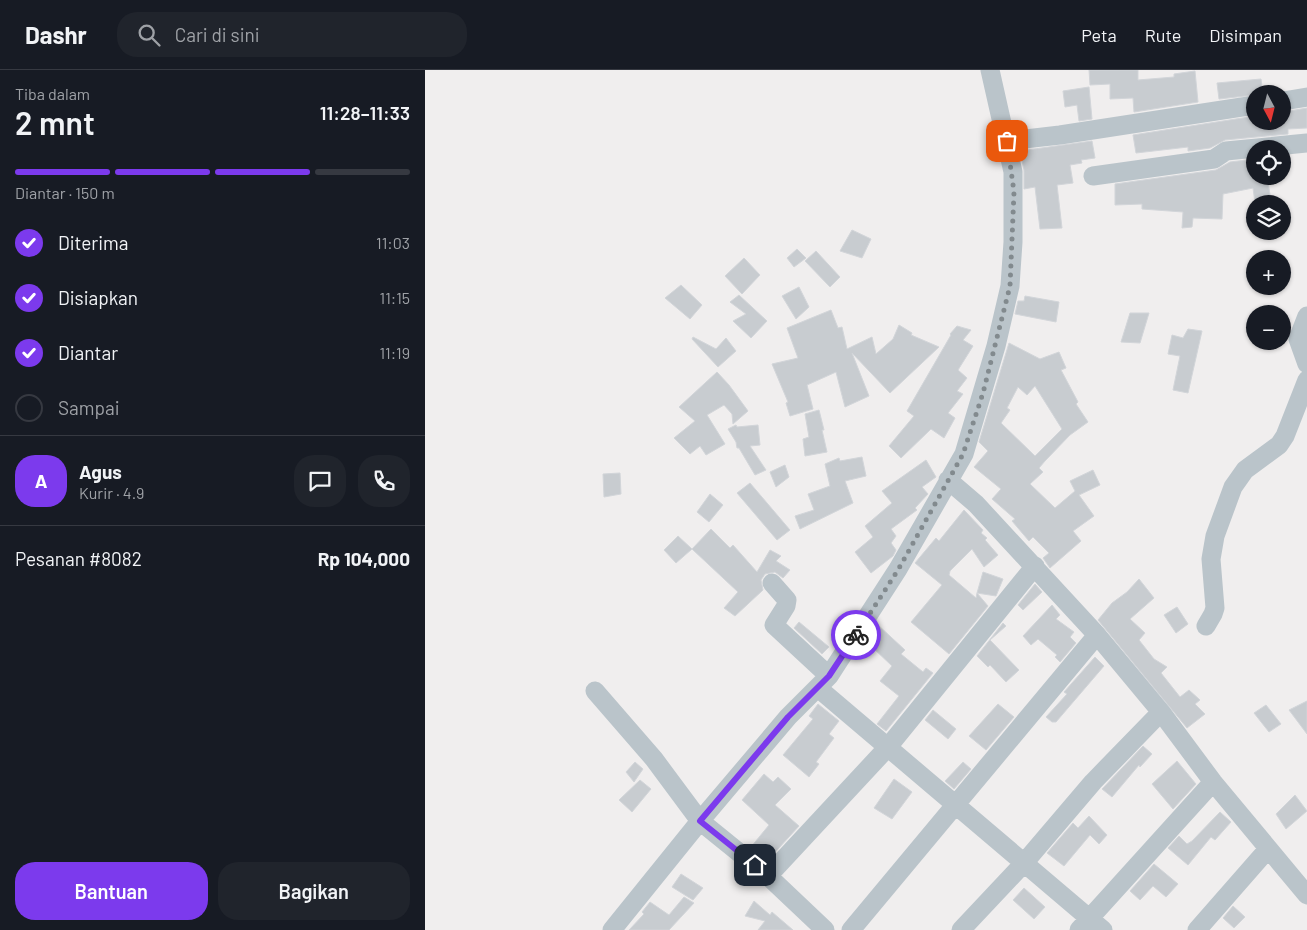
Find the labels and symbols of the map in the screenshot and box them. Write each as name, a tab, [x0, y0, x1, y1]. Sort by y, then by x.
north arrow	[1246, 85, 1291, 130]
pin	[986, 120, 1028, 162]
courier	[831, 610, 881, 660]
pin	[734, 844, 776, 886]

